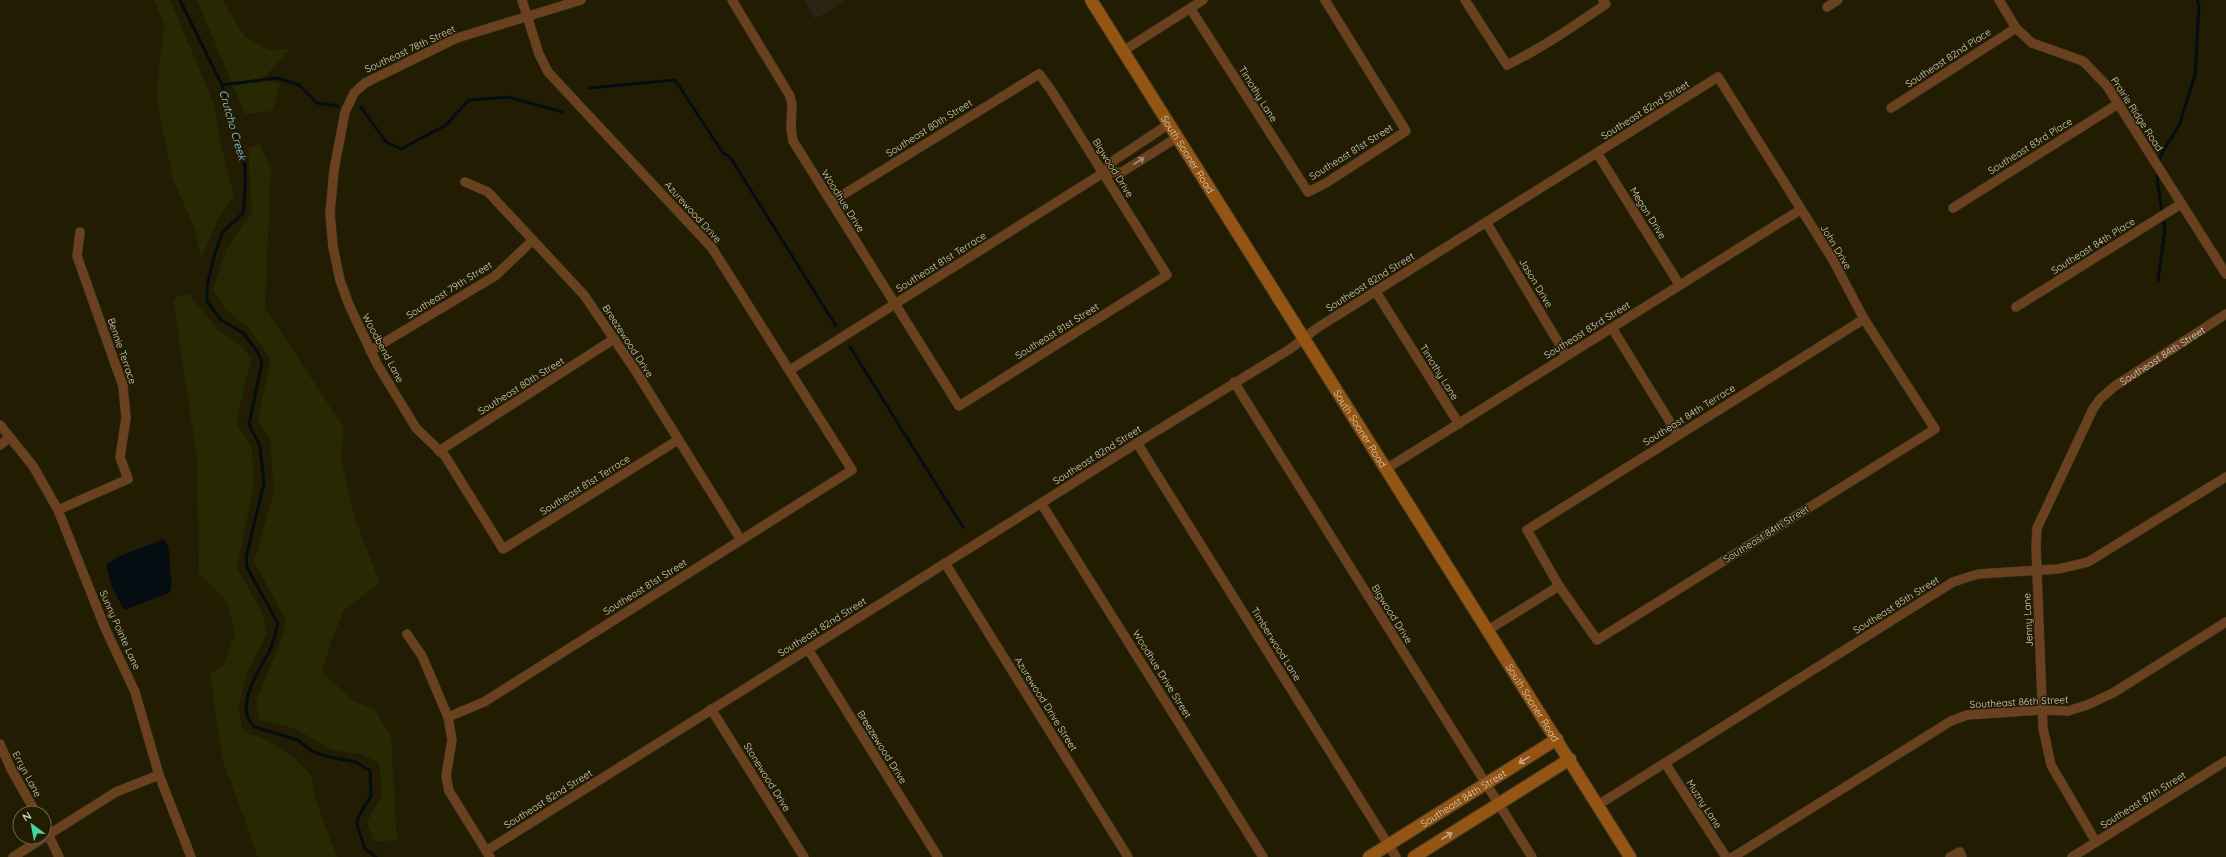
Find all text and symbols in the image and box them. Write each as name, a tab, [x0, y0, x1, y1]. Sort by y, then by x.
street label: Southeast 78th Street	[363, 22, 458, 76]
street label: Southeast 82nd Place	[1903, 25, 1994, 91]
street label: Timothy Lane	[1236, 64, 1281, 125]
street label: Prairie Ridge Road	[2108, 74, 2166, 154]
street label: Southeast 82nd Street	[1598, 77, 1692, 142]
water label: Crutcho Creek	[216, 88, 250, 163]
street label: Southeast 80th Street	[883, 96, 975, 160]
street label: South Sooner Road	[1158, 113, 1217, 196]
street label: Southeast 83rd Place	[1985, 115, 2075, 177]
street label: Southeast 81st Street	[1307, 121, 1396, 183]
street label: Bigwood Drive	[1090, 136, 1137, 200]
one-way arrow	[1133, 157, 1144, 165]
street label: Woodhue Drive	[819, 167, 868, 235]
street label: Azurewood Drive	[662, 178, 724, 246]
street label: Megan Drive	[1627, 185, 1669, 242]
street label: Southeast 84th Place	[2049, 215, 2138, 277]
street label: John Drive	[1818, 222, 1855, 272]
street label: Southeast 81st Terrace	[894, 229, 989, 295]
street label: Southeast 82nd Street	[1323, 249, 1417, 314]
street label: Jason Drive	[1516, 256, 1556, 310]
street label: Southeast 79th Street	[404, 258, 495, 322]
street label: Southeast 83rd Street	[1541, 298, 1633, 362]
street label: Southeast 81st Street	[1013, 300, 1102, 362]
street label: Breezewood Drive	[600, 302, 657, 380]
street label: Woodbend Lane	[359, 311, 407, 385]
street label: Bennie Terrace	[105, 316, 140, 386]
street label: Southeast 84th Street	[2117, 323, 2208, 388]
street label: Timothy Lane	[1417, 342, 1462, 403]
street label: Southeast 80th Street	[475, 354, 567, 418]
street label: Southeast 84th Terrace	[1640, 381, 1738, 449]
street label: South Sooner Road	[1331, 387, 1390, 470]
street label: Southeast 82nd Street	[1050, 422, 1144, 487]
street label: Southeast 81st Terrace	[538, 452, 633, 518]
street label: Southeast 84th Street	[1721, 502, 1812, 566]
street label: Southeast 81st Street	[601, 556, 690, 618]
street label: Southeast 85th Street	[1851, 573, 1942, 637]
street label: Bigwood Drive	[1369, 582, 1416, 646]
street label: Sunny Pointe Lane	[97, 588, 143, 672]
street label: Jenny Lane	[2020, 592, 2036, 647]
street label: Southeast 82nd Street	[775, 594, 869, 659]
street label: Timberwood Lane	[1248, 605, 1304, 684]
street label: Woodhue Drive Street	[1130, 628, 1195, 721]
street label: Azurewood Drive Street	[1012, 654, 1081, 754]
street label: South Sooner Road	[1503, 661, 1562, 744]
street label: Southeast 86th Street	[1969, 693, 2069, 711]
street label: Breezewood Drive	[854, 708, 910, 786]
street label: Stonewood Drive	[741, 740, 794, 814]
street label: Erryn Lane	[9, 749, 45, 800]
one-way arrow	[1519, 756, 1530, 764]
street label: Southeast 82nd Street	[501, 766, 595, 831]
street label: Southeast 84th Street	[1418, 766, 1509, 830]
street label: Southeast 87th Street	[2098, 768, 2189, 832]
street label: Muzny Lane	[1683, 777, 1725, 831]
north arrow	[12, 805, 52, 845]
text: N	[20, 808, 34, 825]
one-way arrow	[1441, 832, 1453, 840]

